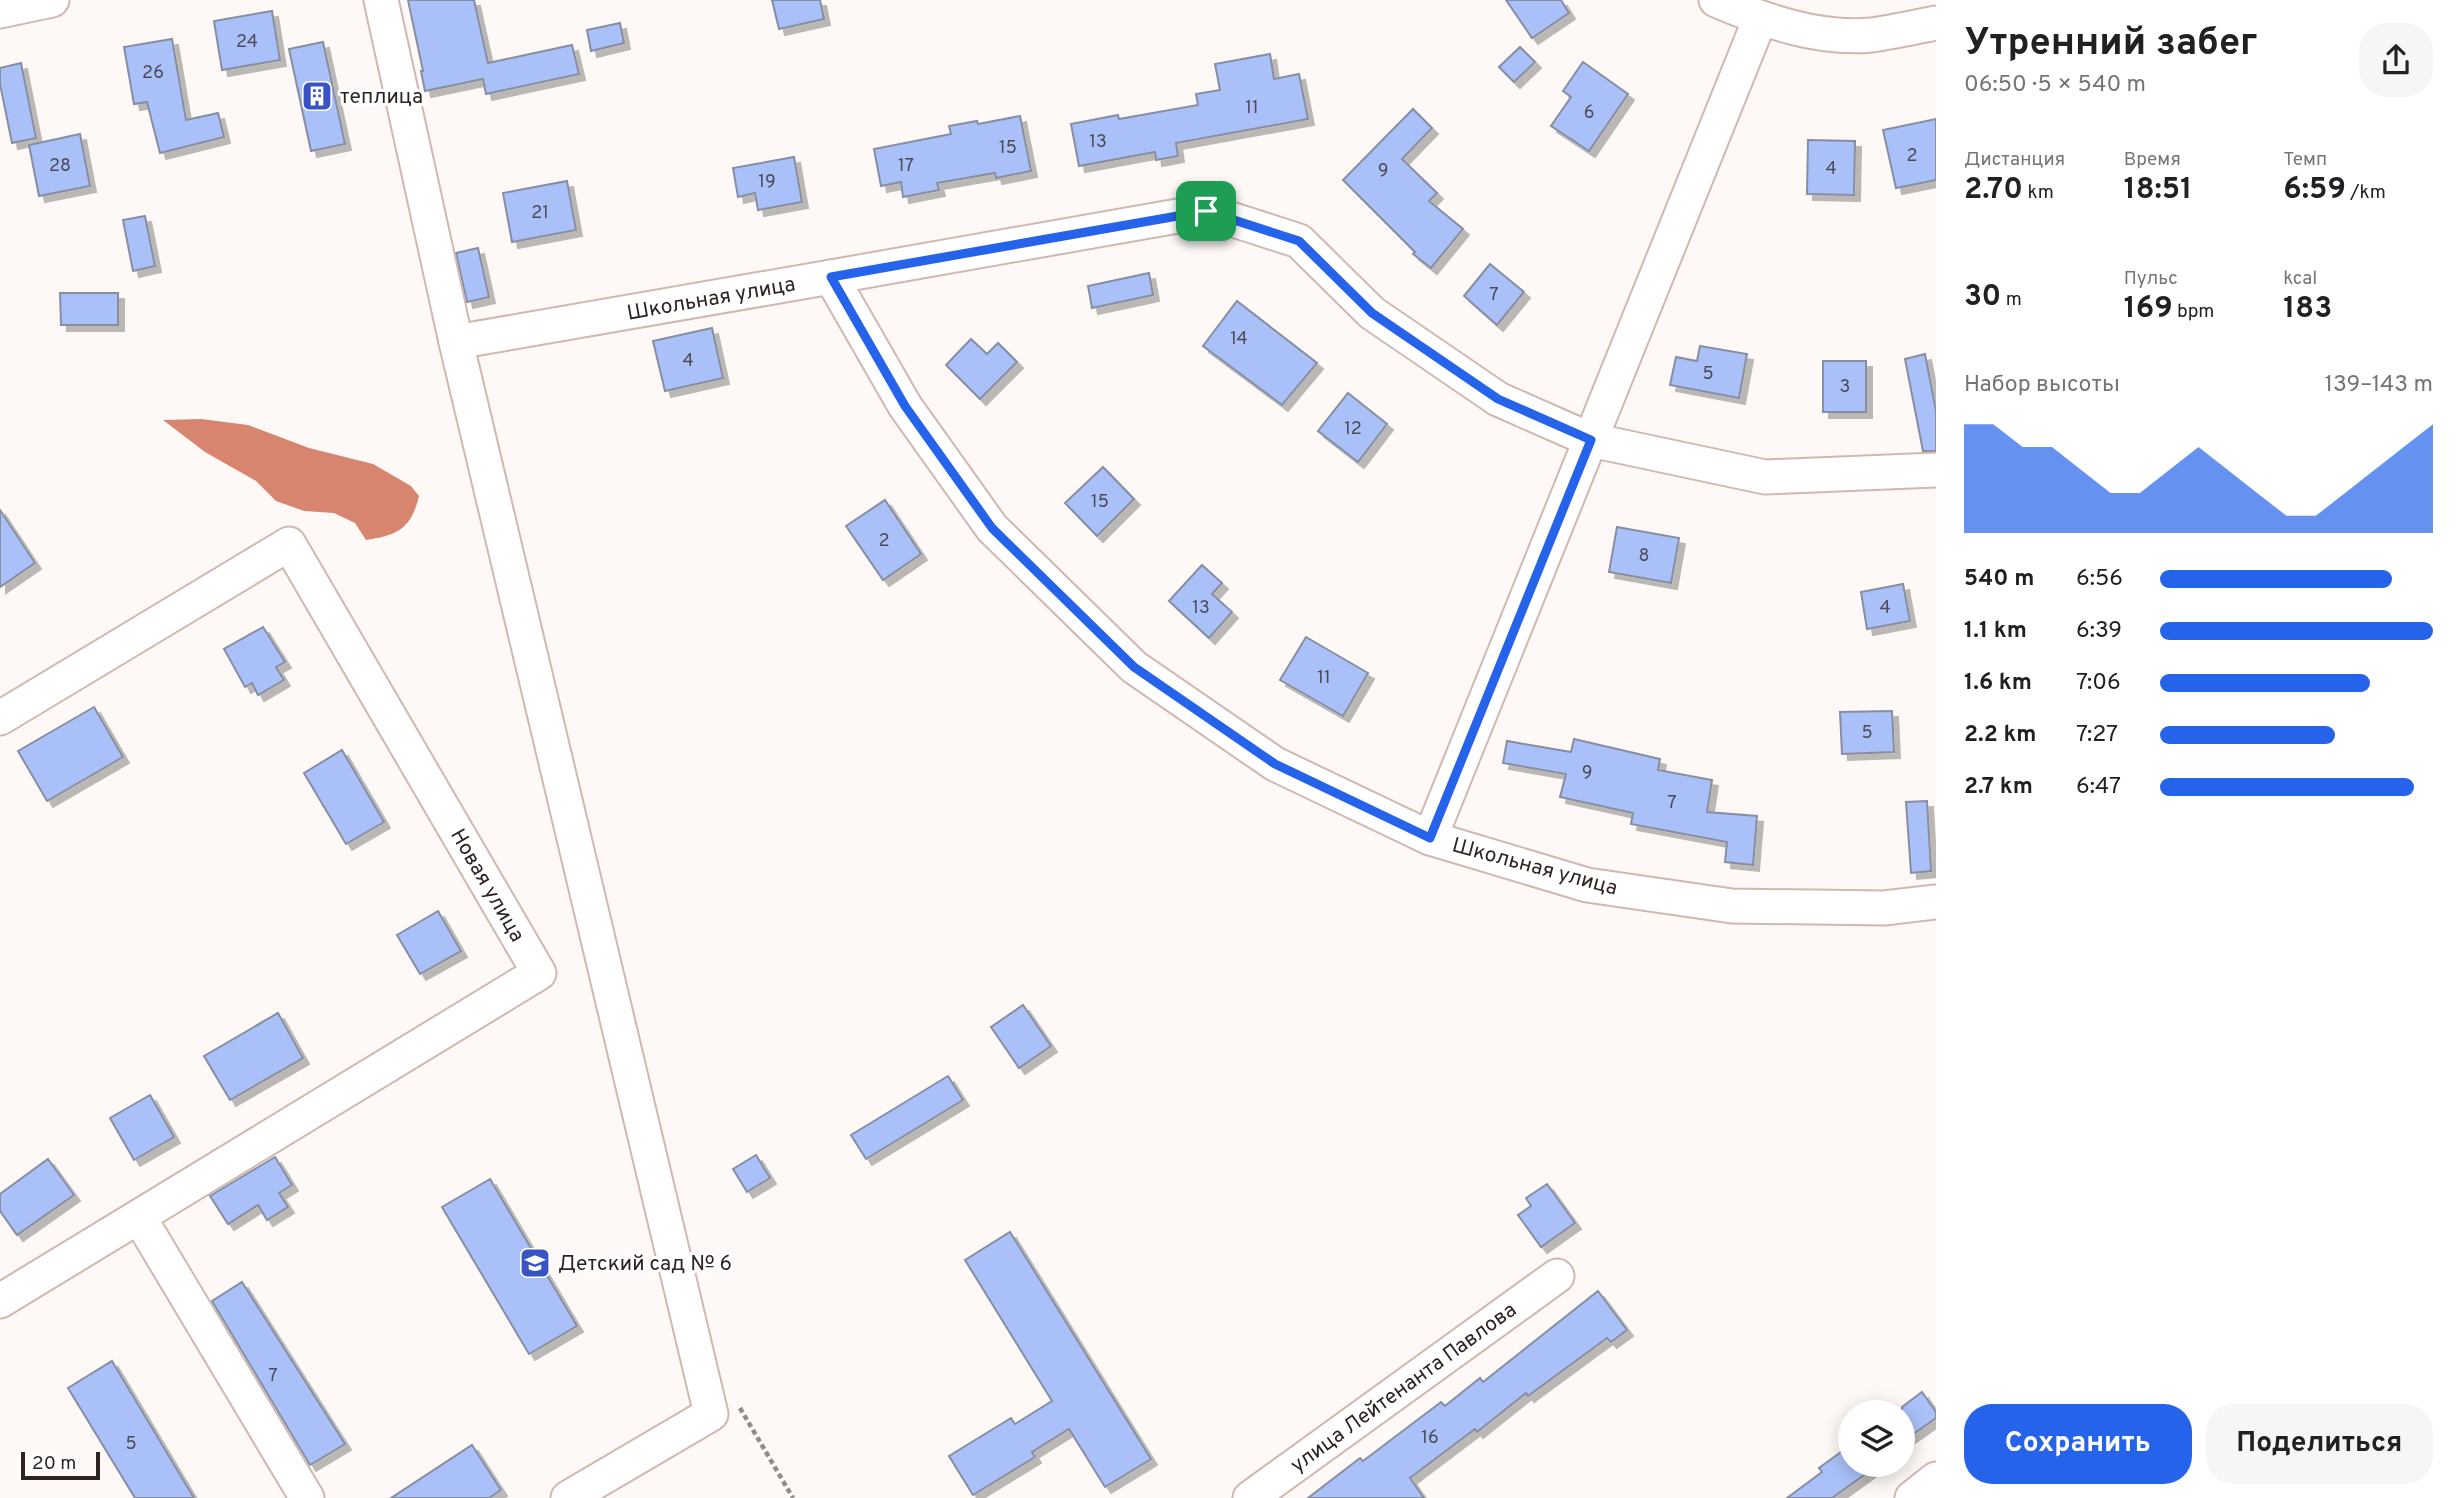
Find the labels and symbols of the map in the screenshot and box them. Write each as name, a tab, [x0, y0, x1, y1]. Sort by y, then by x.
house number: 24	[236, 31, 258, 54]
house number: 26	[142, 62, 164, 85]
building icon: теплица	[300, 79, 334, 113]
place label: теплица	[340, 84, 423, 111]
house number: 11	[1245, 97, 1259, 120]
house number: 6	[1584, 102, 1594, 125]
house number: 13	[1089, 131, 1107, 154]
house number: 15	[999, 137, 1017, 160]
house number: 2	[1906, 145, 1918, 168]
house number: 28	[49, 155, 71, 178]
house number: 17	[898, 155, 914, 178]
house number: 4	[1825, 158, 1837, 181]
house number: 9	[1378, 160, 1388, 183]
house number: 19	[758, 171, 776, 194]
pin	[1176, 181, 1236, 241]
house number: 21	[531, 202, 549, 225]
street label: Школьная улица	[625, 271, 797, 328]
house number: 7	[1489, 284, 1499, 307]
house number: 14	[1230, 328, 1248, 351]
house number: 4	[682, 350, 694, 373]
house number: 5	[1702, 363, 1714, 386]
house number: 3	[1840, 376, 1850, 399]
house number: 12	[1344, 418, 1362, 441]
house number: 15	[1091, 491, 1109, 514]
house number: 2	[878, 530, 890, 553]
house number: 8	[1639, 545, 1650, 568]
house number: 13	[1192, 597, 1210, 620]
house number: 4	[1879, 597, 1891, 620]
house number: 11	[1317, 667, 1331, 690]
house number: 5	[1861, 722, 1873, 745]
house number: 9	[1582, 762, 1592, 785]
house number: 7	[1667, 792, 1677, 815]
street label: Новая улица	[443, 824, 530, 947]
street label: Школьная улица	[1449, 832, 1620, 903]
school or university icon: Детский сад № 6	[518, 1246, 552, 1280]
place label: Детский сад № 6	[558, 1251, 732, 1278]
street label: улица Лейтенанта Павлова	[1285, 1297, 1522, 1479]
house number: 7	[268, 1365, 278, 1388]
house number: 16	[1421, 1427, 1439, 1450]
house number: 5	[125, 1433, 137, 1456]
scale bar	[21, 1449, 100, 1481]

